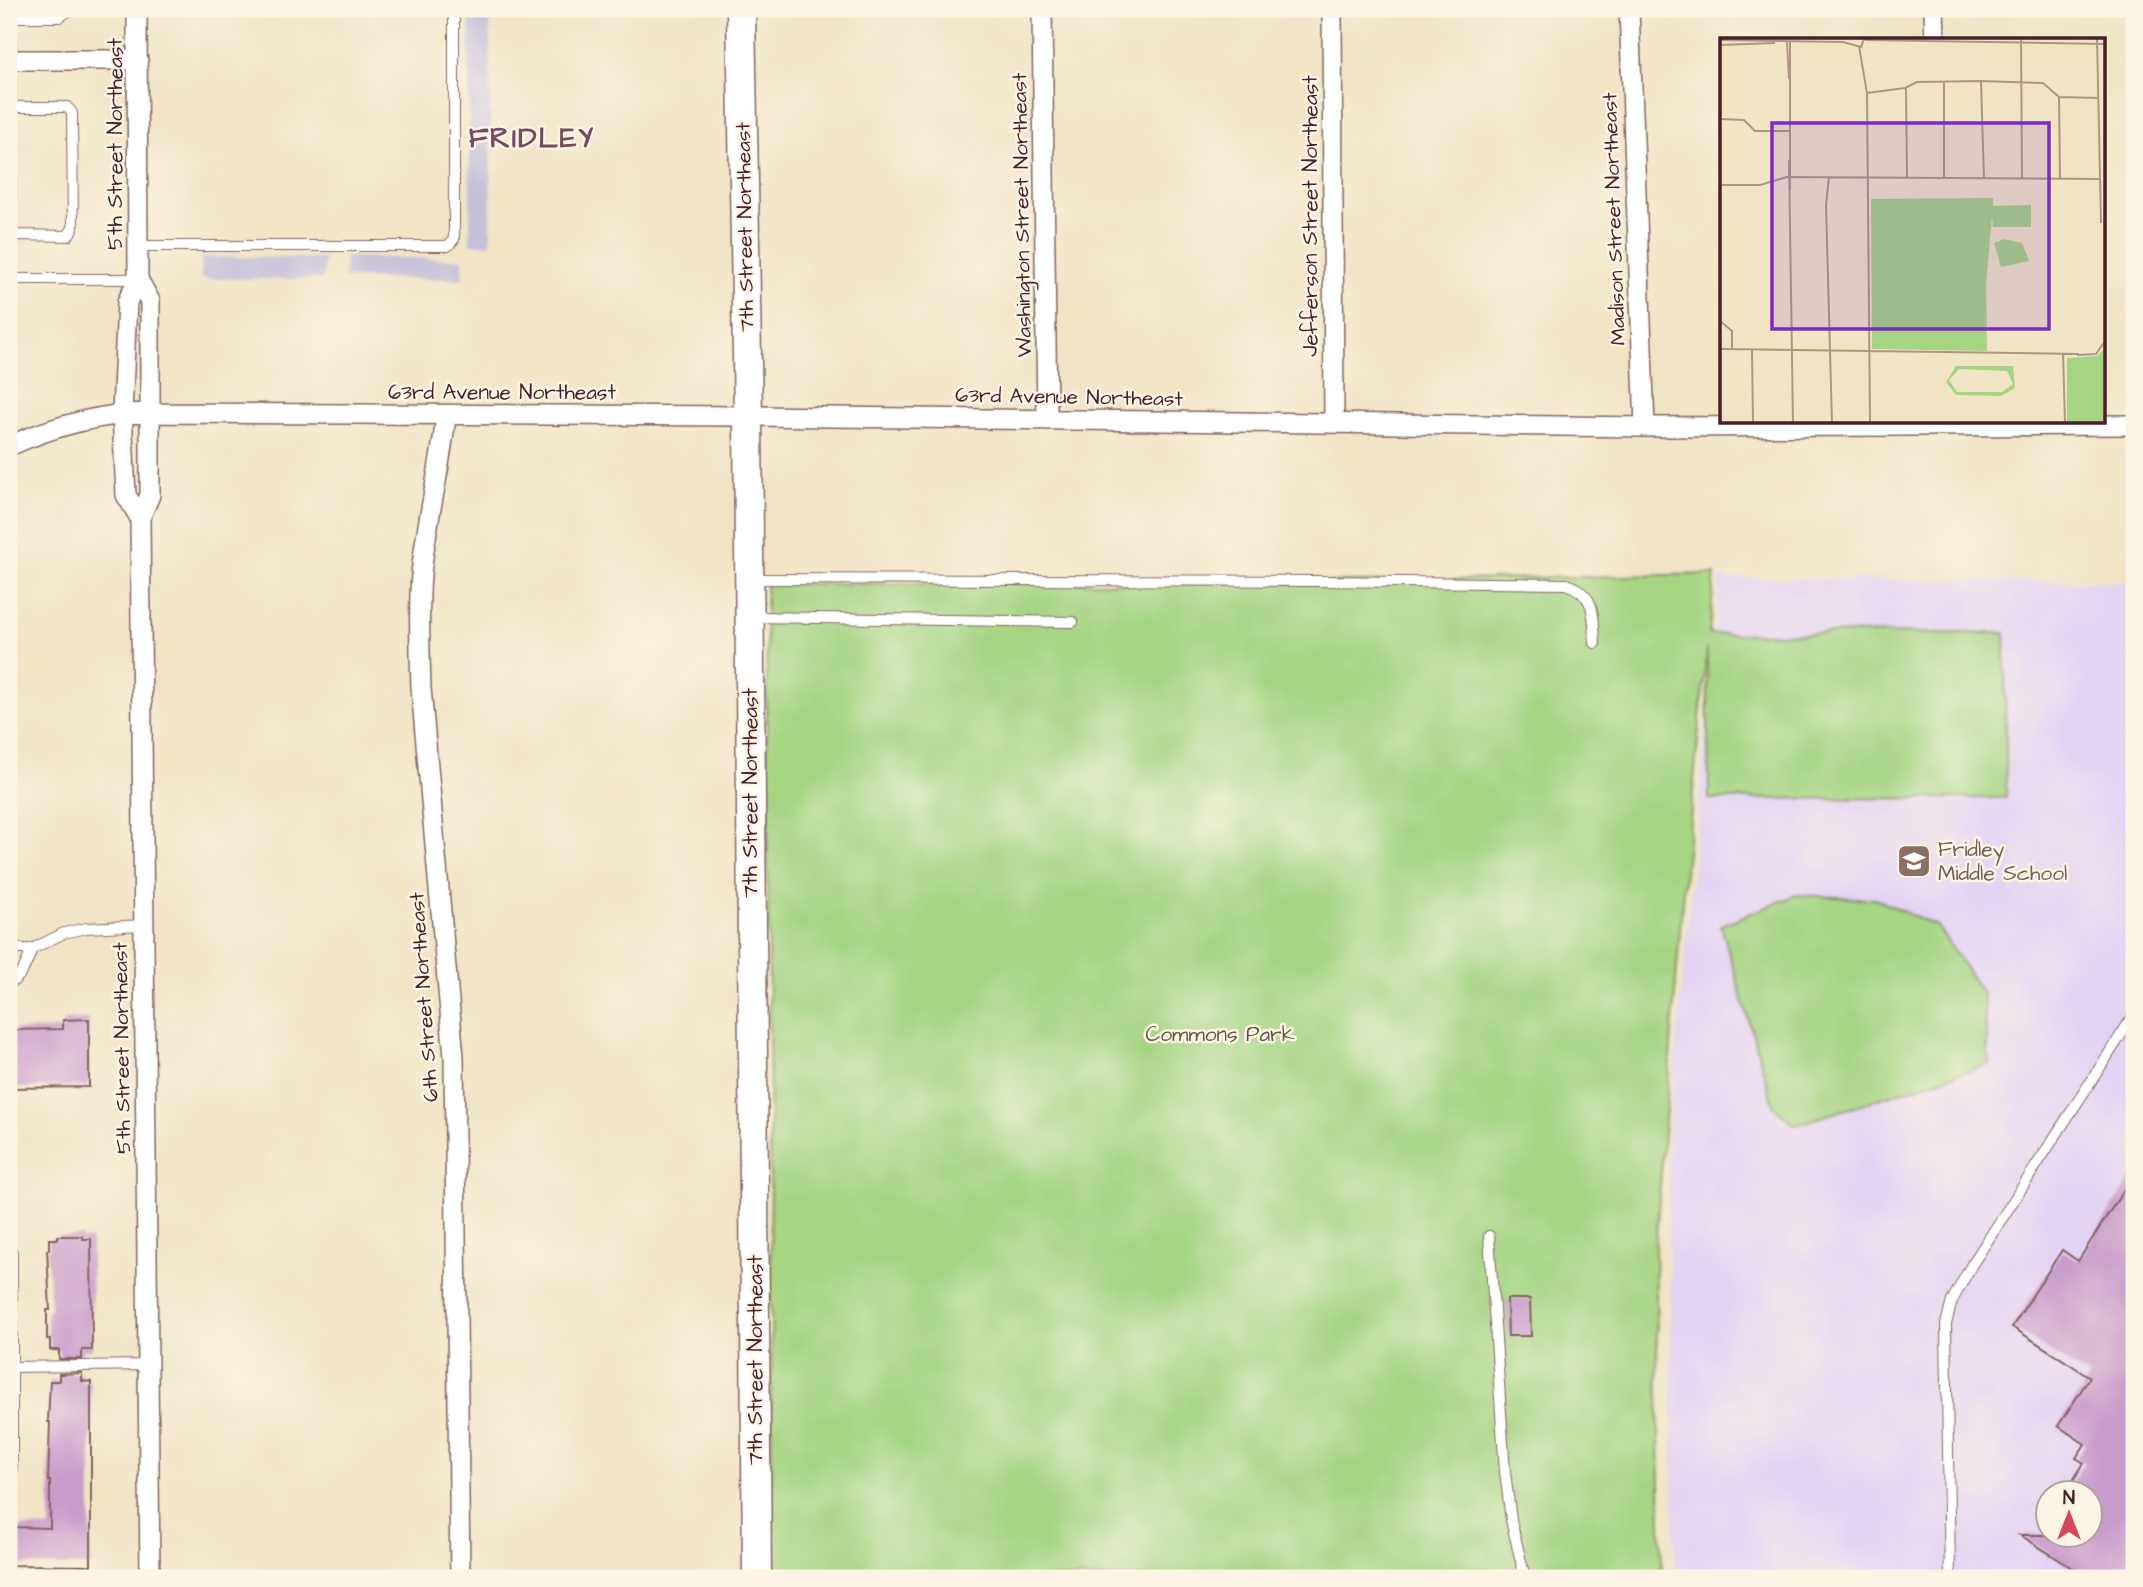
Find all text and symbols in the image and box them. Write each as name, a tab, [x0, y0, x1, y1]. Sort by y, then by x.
street label: 5th Street Northeast	[101, 38, 130, 250]
inset map	[1720, 38, 2104, 424]
street label: Washington Street Northeast	[1005, 72, 1041, 358]
street label: Jefferson Street Northeast	[1296, 75, 1325, 357]
street label: Madison Street Northeast	[1595, 92, 1633, 346]
district label: FRIDLEY	[469, 119, 595, 158]
street label: 7th Street Northeast	[729, 121, 761, 332]
street label: 63rd Avenue Northeast	[388, 378, 616, 407]
street label: 63rd Avenue Northeast	[955, 381, 1184, 413]
street label: 7th Street Northeast	[736, 688, 765, 898]
place label: Fridley Middle School	[1938, 835, 2067, 888]
school or university icon: Fridley Middle School	[1895, 842, 1933, 880]
street label: 6th Street Northeast	[402, 891, 446, 1103]
street label: 5th Street Northeast	[106, 941, 138, 1154]
park label: Commons Park	[1145, 1020, 1295, 1049]
street label: 7th Street Northeast	[741, 1255, 770, 1465]
north arrow	[2035, 1478, 2104, 1548]
text: N	[2063, 1485, 2075, 1512]

